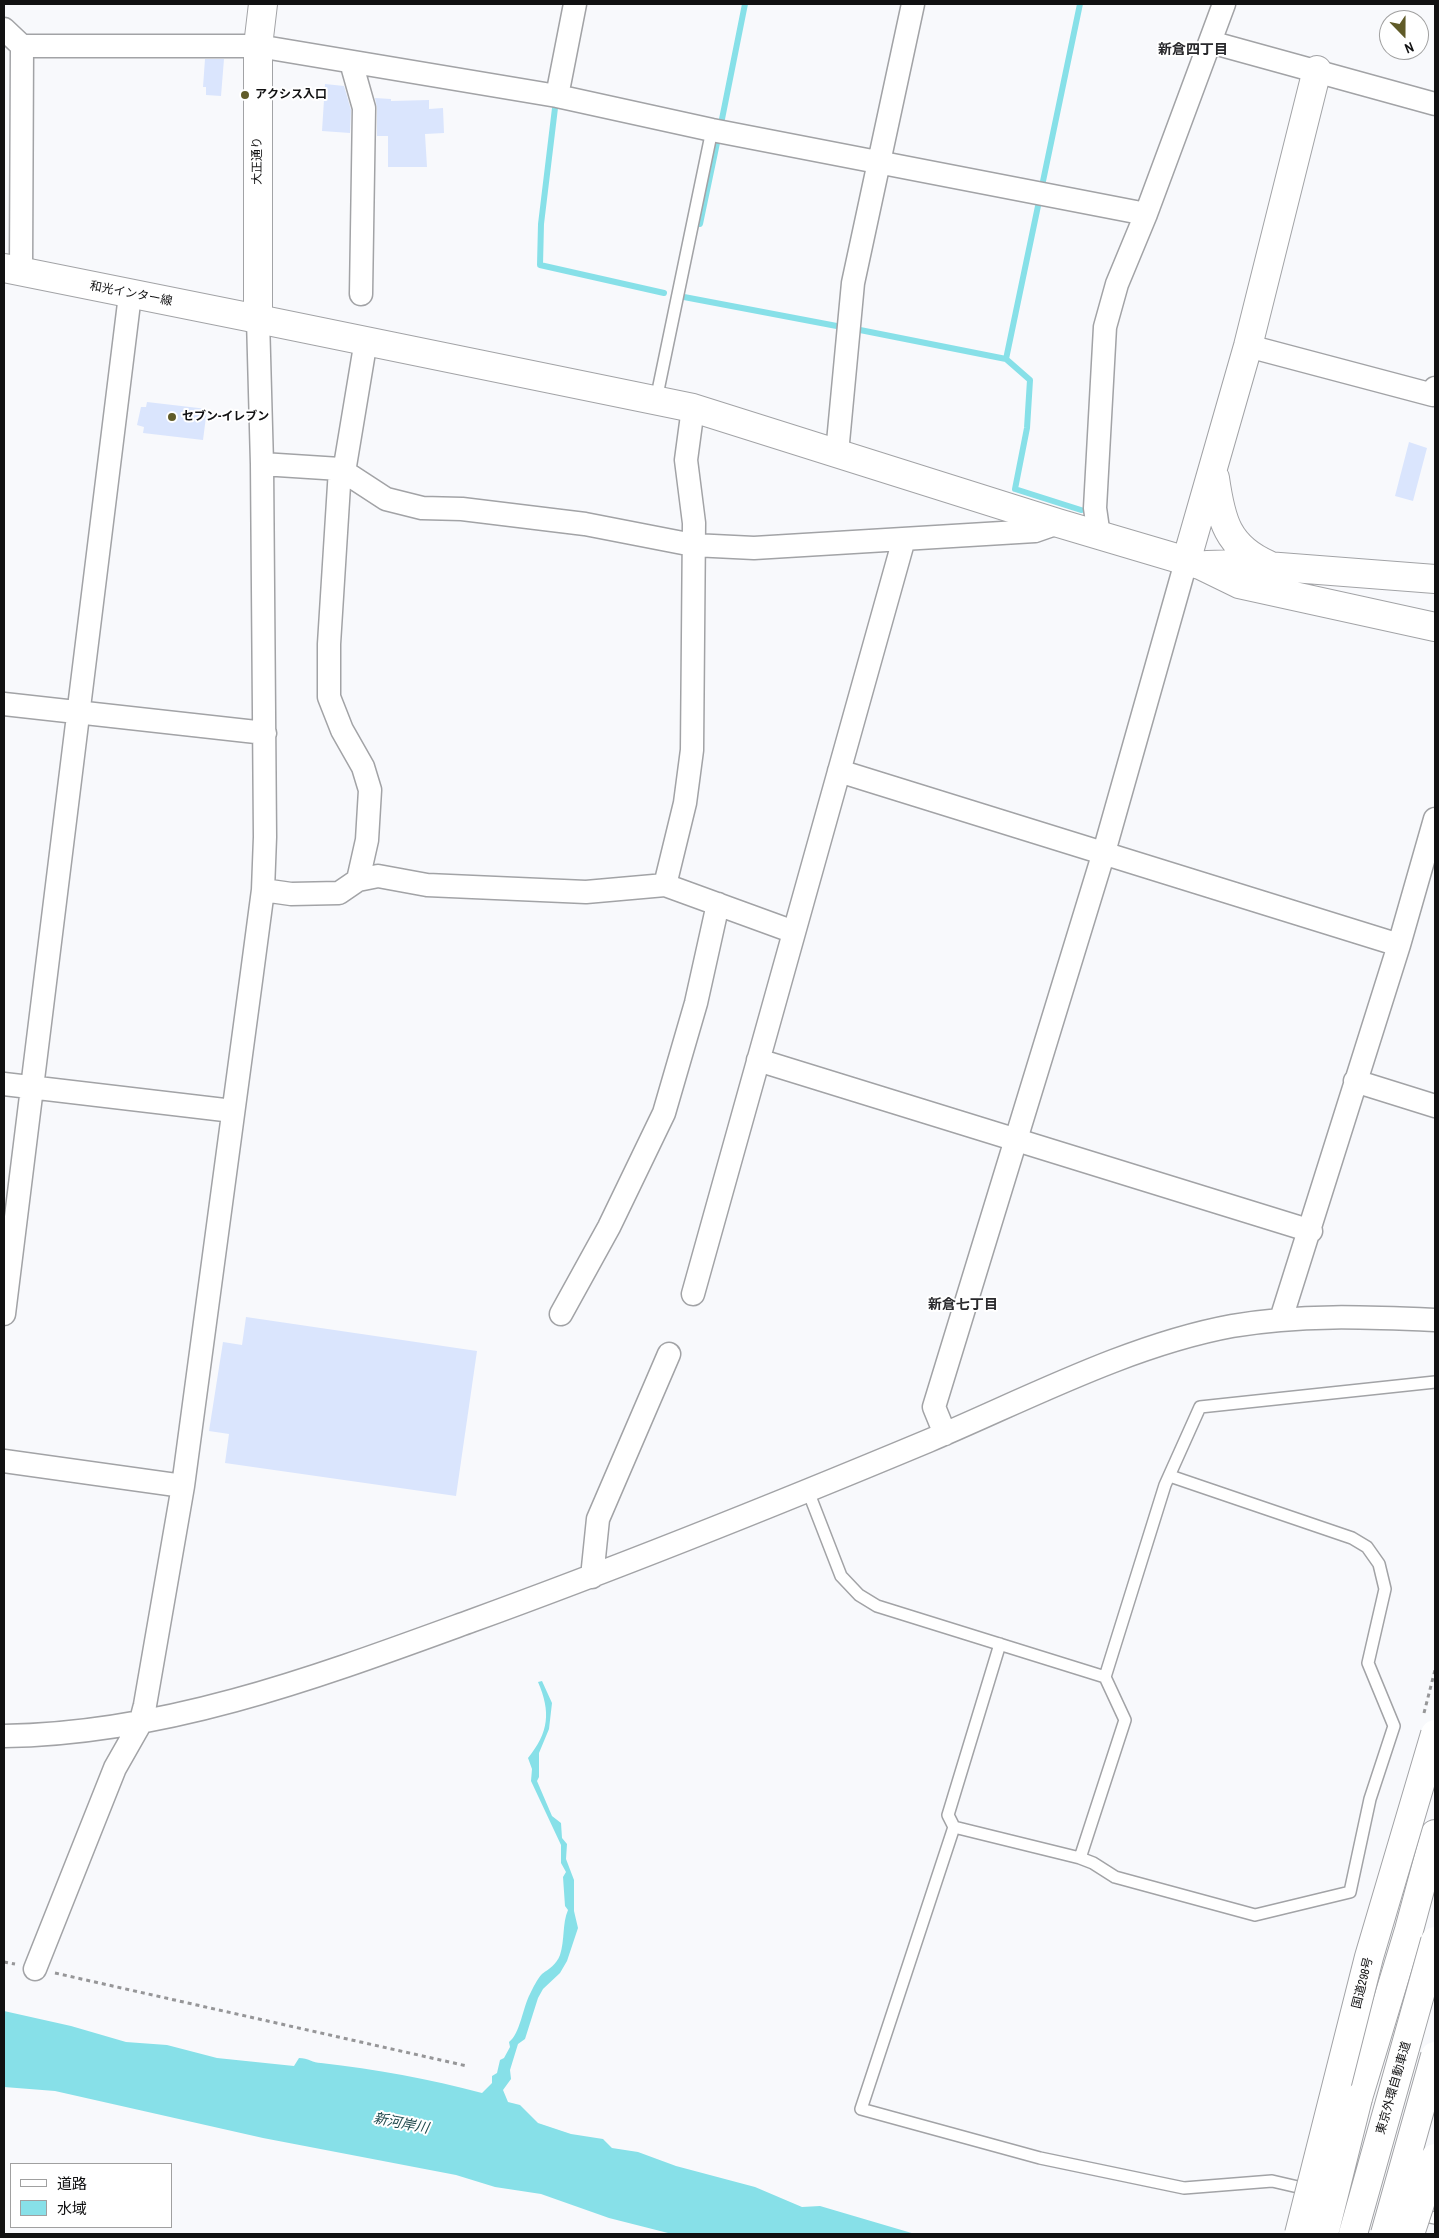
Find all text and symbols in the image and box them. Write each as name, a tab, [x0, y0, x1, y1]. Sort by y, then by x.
north arrow	[1379, 10, 1429, 60]
text: N	[1402, 38, 1416, 58]
district label: 新倉四丁目	[1158, 42, 1228, 58]
place label: アクシス入口	[255, 88, 327, 102]
marker: アクシス入口	[239, 89, 251, 101]
street label: 大正通り	[251, 137, 265, 185]
street label: 和光インター線	[88, 279, 174, 309]
place label: セブン-イレブン	[182, 410, 269, 424]
marker: セブン-イレブン	[166, 411, 178, 423]
district label: 新倉七丁目	[928, 1297, 998, 1313]
street label: 国道298号	[1350, 1956, 1376, 2010]
street label: 東京外環自動車道	[1374, 2040, 1414, 2136]
water label: 新河岸川	[372, 2110, 430, 2138]
legend	[10, 2163, 172, 2228]
text: 道路	[57, 2173, 87, 2194]
text: 水域	[57, 2198, 87, 2219]

